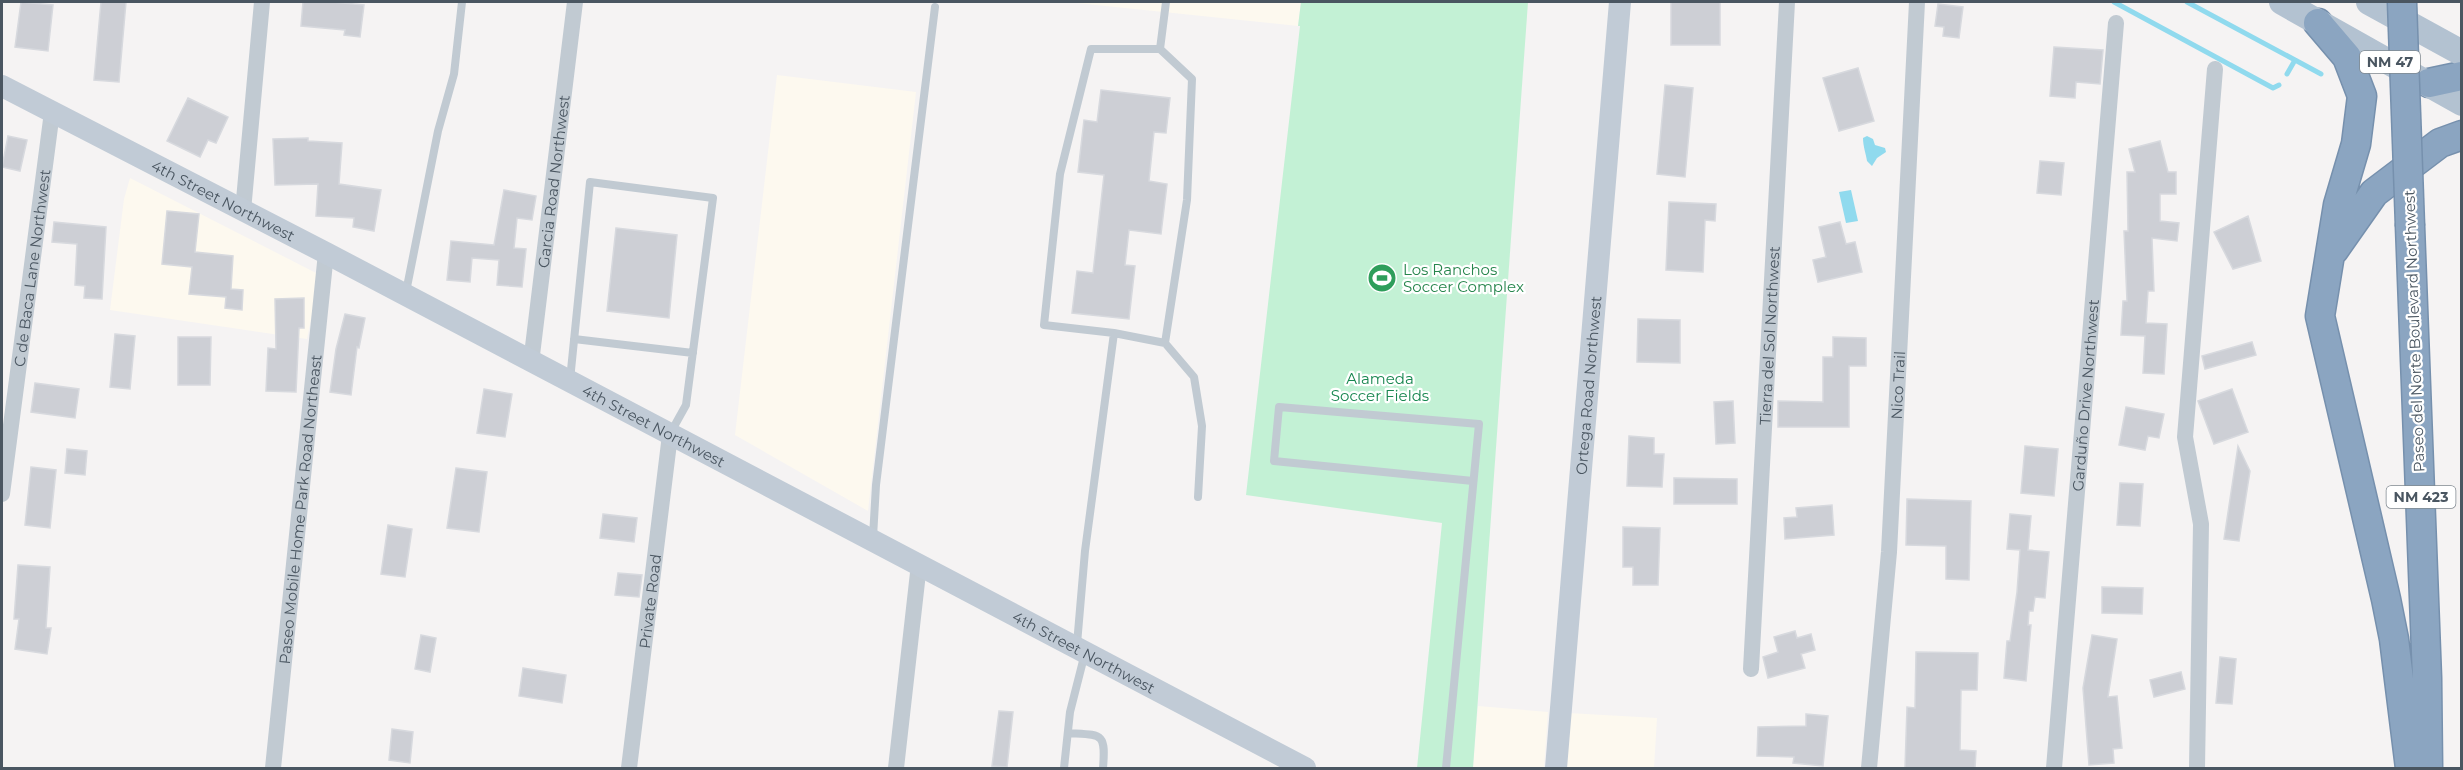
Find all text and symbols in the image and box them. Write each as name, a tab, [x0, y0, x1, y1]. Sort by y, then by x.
road number: NM 47	[2360, 51, 2420, 73]
street label: Garcia Road Northwest	[533, 94, 573, 269]
street label: 4th Street Northwest	[148, 155, 298, 245]
street label: C de Baca Lane Northwest	[9, 168, 54, 368]
street label: Paseo del Norte Boulevard Northwest	[2400, 189, 2428, 473]
street label: Tierra del Sol Northwest	[1755, 246, 1783, 425]
place label: Los Ranchos Soccer Complex	[1403, 260, 1524, 296]
sports icon: Los Ranchos Soccer Complex	[1366, 262, 1398, 294]
street label: Ortega Road Northwest	[1571, 295, 1605, 476]
street label: Garduño Drive Northwest	[2068, 298, 2102, 492]
street label: Nico Trail	[1886, 350, 1909, 420]
street label: Paseo Mobile Home Park Road Northeast	[274, 354, 325, 665]
park label: Alameda Soccer Fields	[1331, 369, 1429, 405]
street label: 4th Street Northwest	[579, 380, 729, 471]
road number: NM 423	[2386, 486, 2456, 508]
street label: Private Road	[634, 553, 665, 650]
street label: 4th Street Northwest	[1009, 606, 1159, 697]

